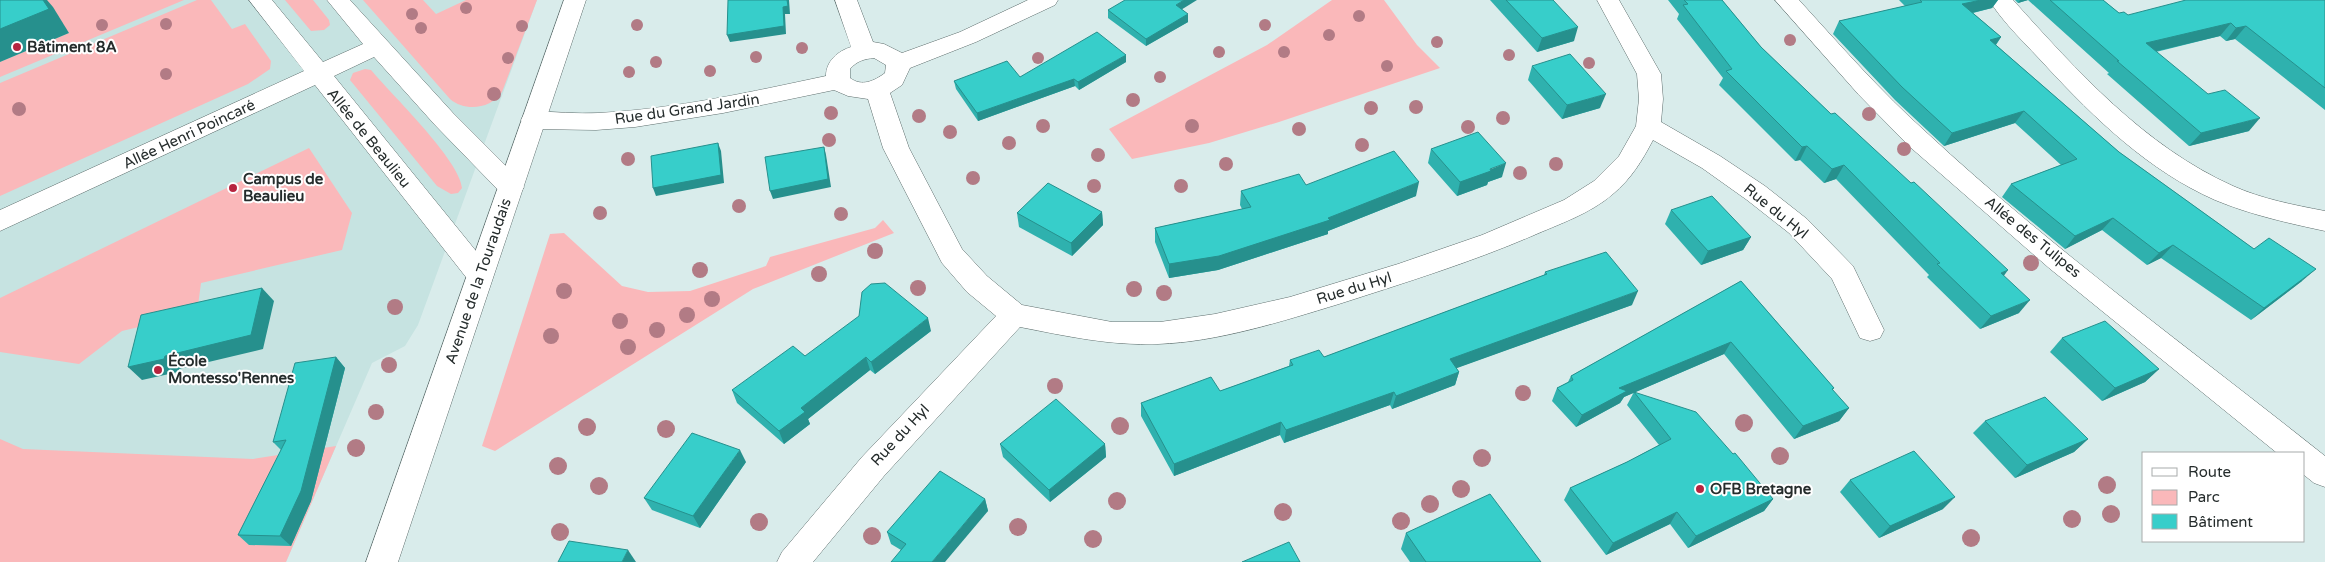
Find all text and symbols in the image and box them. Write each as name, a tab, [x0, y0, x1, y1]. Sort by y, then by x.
place label: Bâtiment 8A	[27, 38, 117, 56]
marker: Bâtiment 8A	[11, 41, 23, 53]
street label: Allée de Beaulieu	[323, 85, 415, 191]
street label: Rue du Grand Jardin	[613, 90, 761, 128]
street label: Allée Henri Poincaré	[120, 95, 258, 173]
place label: Campus de Beaulieu	[243, 170, 324, 205]
street label: Rue du Hyl	[1740, 180, 1812, 242]
marker: Campus de Beaulieu	[227, 182, 239, 194]
street label: Allée des Tulipes	[1981, 193, 2085, 281]
street label: Avenue de la Touraudais	[441, 196, 515, 366]
street label: Rue du Hyl	[1314, 268, 1394, 308]
place label: École Montesso'Rennes	[168, 351, 294, 387]
marker: École Montesso'Rennes	[152, 364, 164, 376]
street label: Rue du Hyl	[867, 400, 933, 470]
legend	[2142, 452, 2305, 542]
text: Route	[2188, 463, 2231, 481]
place label: OFB Bretagne	[1710, 480, 1812, 499]
marker: OFB Bretagne	[1694, 483, 1706, 495]
text: Parc	[2188, 488, 2220, 506]
text: Bâtiment	[2188, 513, 2253, 531]

